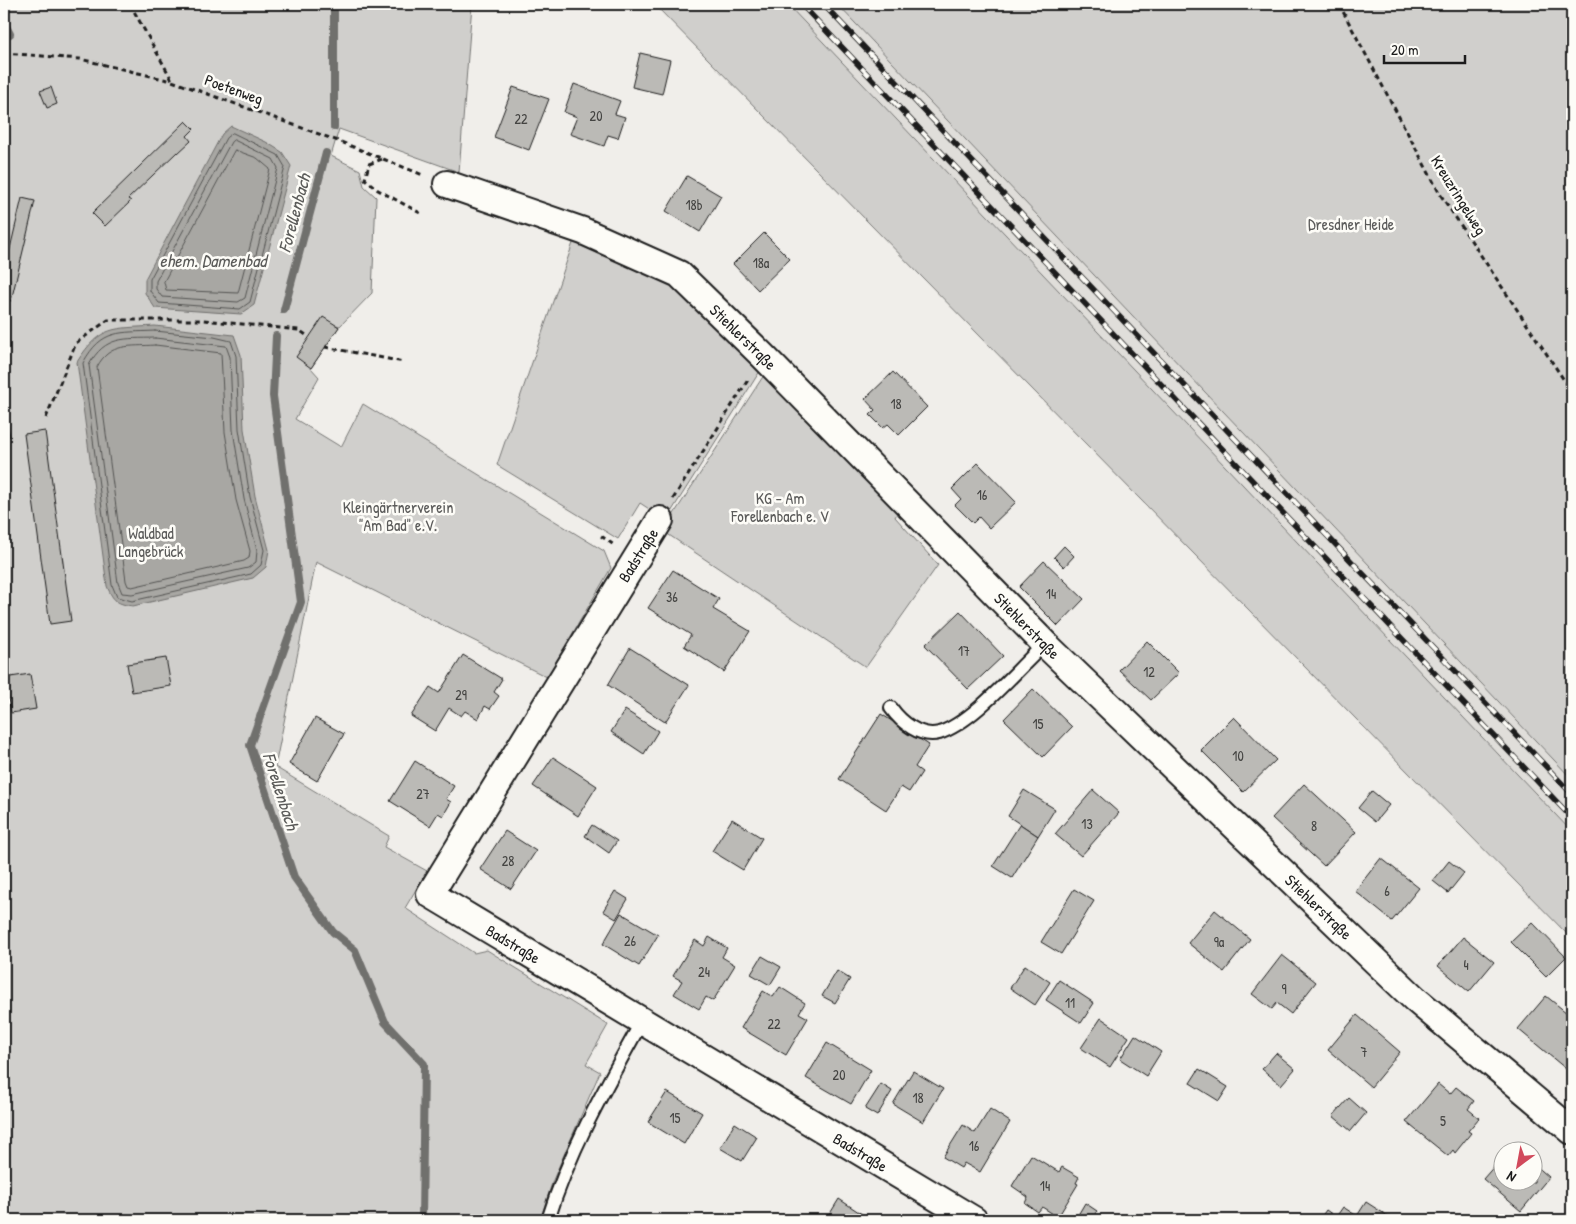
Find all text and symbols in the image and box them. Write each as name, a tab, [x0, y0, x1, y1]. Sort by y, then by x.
scale bar	[1384, 32, 1465, 64]
text: 20 m	[1391, 39, 1418, 60]
street label: Poetenweg	[202, 68, 266, 110]
house number: 20	[590, 106, 602, 125]
house number: 22	[514, 109, 528, 128]
street label: Kreuzringelweg	[1426, 151, 1492, 239]
water label: Forellenbach	[272, 170, 317, 255]
house number: 18b	[686, 195, 703, 214]
park label: Dresdner Heide	[1308, 213, 1395, 235]
water label: ehem. Damenbad	[160, 248, 269, 273]
house number: 18a	[753, 253, 770, 272]
street label: Stiehlerstraße	[705, 299, 782, 375]
house number: 18	[890, 394, 902, 413]
house number: 16	[977, 485, 988, 504]
park label: KG - Am Forellenbach e. V	[730, 487, 829, 527]
park label: Kleingärtnerverein "Am Bad" e.V.	[343, 496, 453, 536]
park label: Waldbad Langebrück	[119, 522, 184, 562]
street label: Badstraße	[613, 523, 663, 586]
house number: 14	[1046, 584, 1056, 603]
house number: 36	[666, 587, 678, 606]
street label: Stiehlerstraße	[989, 588, 1065, 664]
house number: 17	[958, 641, 970, 660]
house number: 12	[1143, 662, 1155, 681]
house number: 29	[455, 685, 467, 704]
house number: 15	[1032, 714, 1044, 733]
house number: 10	[1232, 746, 1244, 765]
water label: Forellenbach	[257, 749, 306, 834]
house number: 27	[416, 784, 430, 803]
house number: 13	[1081, 814, 1093, 833]
house number: 8	[1311, 816, 1317, 835]
house number: 28	[502, 851, 514, 870]
street label: Stiehlerstraße	[1280, 869, 1358, 945]
house number: 6	[1384, 881, 1390, 900]
street label: Badstraße	[482, 919, 545, 969]
house number: 26	[624, 931, 636, 950]
house number: 9a	[1214, 932, 1225, 951]
house number: 4	[1463, 955, 1469, 974]
house number: 24	[698, 962, 710, 981]
house number: 9	[1281, 979, 1287, 998]
house number: 11	[1065, 993, 1075, 1012]
house number: 22	[767, 1014, 781, 1033]
house number: 7	[1361, 1042, 1368, 1061]
house number: 20	[833, 1065, 845, 1084]
house number: 18	[912, 1088, 924, 1107]
house number: 15	[669, 1108, 681, 1127]
house number: 5	[1440, 1111, 1446, 1130]
street label: Badstraße	[829, 1127, 892, 1177]
house number: 16	[969, 1136, 980, 1155]
north arrow	[1494, 1142, 1544, 1192]
text: N	[1502, 1167, 1519, 1187]
house number: 14	[1040, 1176, 1050, 1195]

